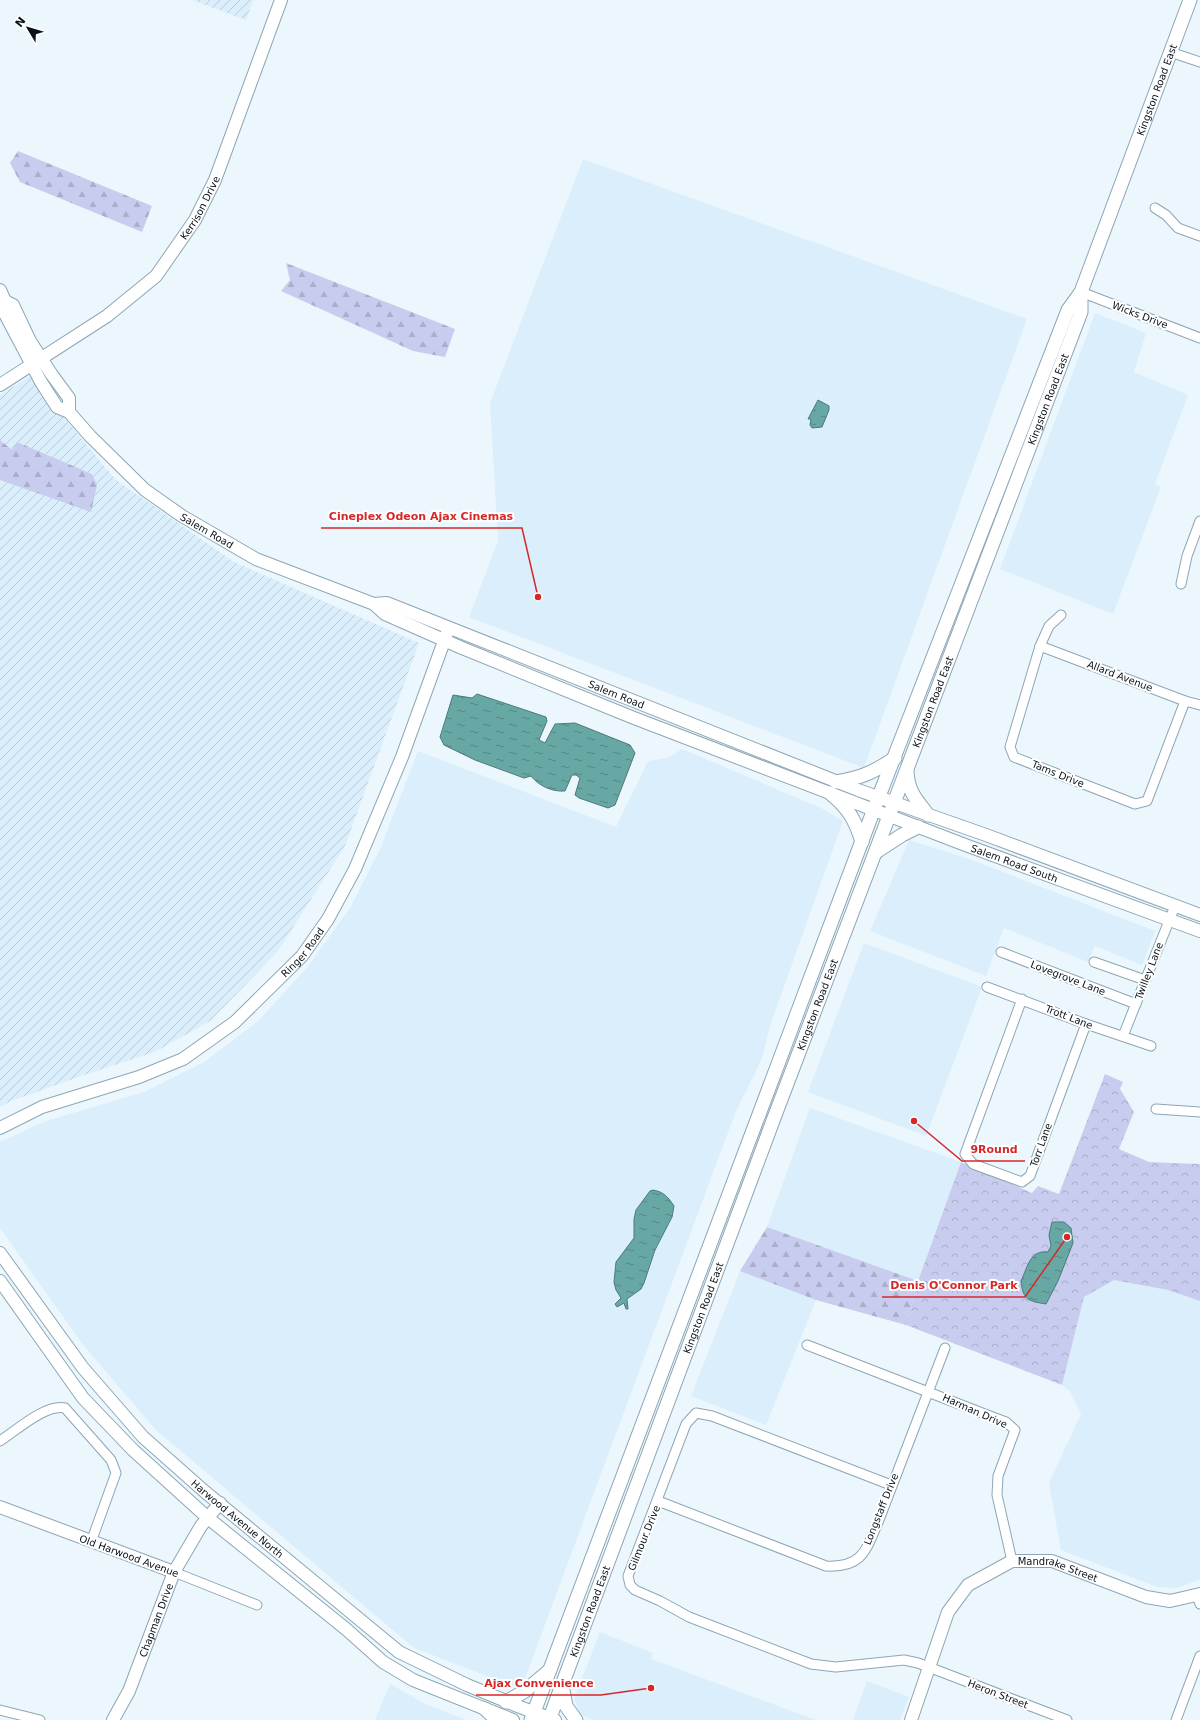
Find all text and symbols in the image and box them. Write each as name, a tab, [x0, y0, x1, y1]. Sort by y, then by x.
north arrow	[8, 8, 48, 48]
text: N	[13, 15, 28, 30]
street label: Kingston Road East	[1134, 42, 1179, 137]
street label: Kerrison Drive	[178, 175, 221, 241]
street label: Wicks Drive	[1111, 299, 1169, 331]
street label: Kingston Road East	[1025, 352, 1070, 446]
callout: Cineplex Odeon Ajax Cinemas	[321, 505, 522, 528]
text: Cineplex Odeon Ajax Cinemas	[329, 510, 514, 523]
street label: Salem Road	[178, 511, 235, 550]
street label: Kingston Road East	[910, 655, 955, 749]
street label: Allard Avenue	[1086, 658, 1154, 694]
street label: Salem Road	[587, 678, 646, 710]
street label: Tams Drive	[1029, 758, 1086, 789]
street label: Salem Road South	[970, 842, 1059, 884]
street label: Ringer Road	[279, 925, 326, 979]
street label: Twilley Lane	[1133, 941, 1165, 1002]
street label: Kingston Road East	[795, 957, 840, 1052]
street label: Lovegrove Lane	[1029, 959, 1107, 997]
street label: Trott Lane	[1043, 1003, 1094, 1031]
street label: Torr Lane	[1028, 1122, 1054, 1169]
callout: 9Round	[962, 1138, 1025, 1161]
text: 9Round	[970, 1143, 1018, 1156]
street label: Kingston Road East	[681, 1261, 725, 1355]
callout: Denis O'Connor Park	[882, 1274, 1025, 1297]
text: Denis O'Connor Park	[890, 1279, 1018, 1292]
street label: Harman Drive	[941, 1392, 1009, 1430]
street label: Longstaff Drive	[862, 1472, 900, 1546]
street label: Harwood Avenue North	[189, 1477, 286, 1560]
street label: Gilmour Drive	[626, 1504, 662, 1572]
street label: Old Harwood Avenue	[78, 1533, 180, 1579]
street label: Mandrake Street	[1018, 1555, 1099, 1584]
street label: Kingston Road East	[568, 1564, 612, 1659]
street label: Chapman Drive	[137, 1582, 175, 1658]
callout: Ajax Convenience	[476, 1672, 601, 1695]
text: Ajax Convenience	[484, 1677, 594, 1690]
street label: Heron Street	[966, 1677, 1030, 1711]

